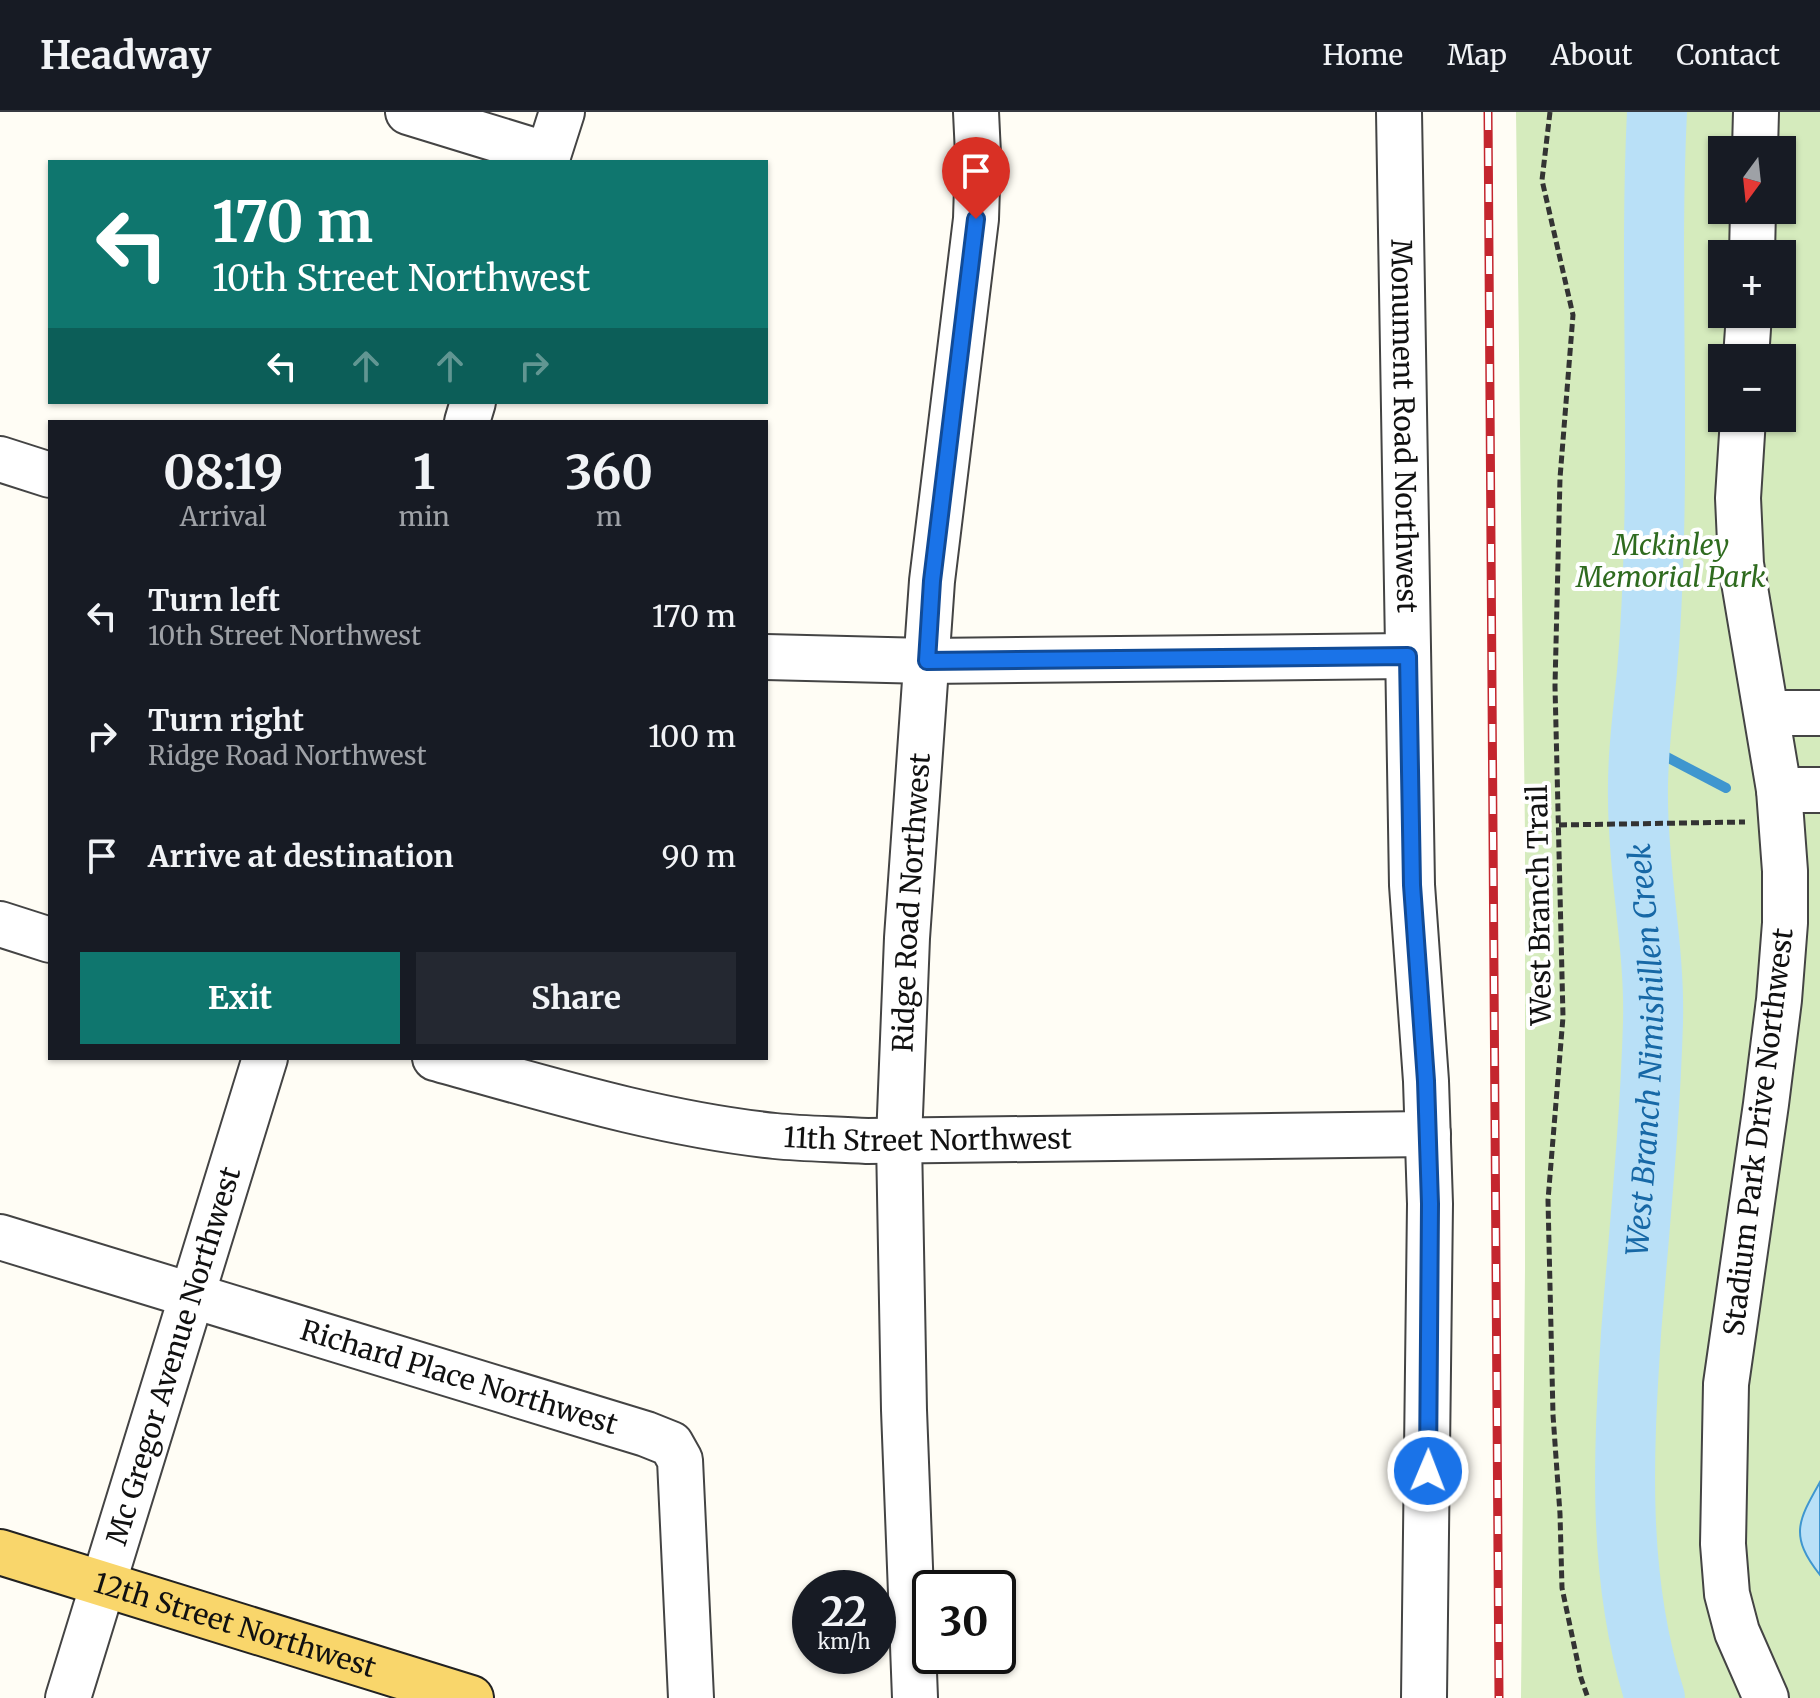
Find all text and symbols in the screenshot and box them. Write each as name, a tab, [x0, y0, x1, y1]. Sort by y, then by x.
text: Headway	[40, 32, 211, 79]
text: Home	[1322, 37, 1403, 73]
text: Map	[1447, 37, 1507, 73]
text: About	[1551, 37, 1632, 73]
text: Contact	[1676, 37, 1780, 73]
north arrow	[1708, 136, 1796, 224]
map controls	[1708, 136, 1796, 432]
pin	[942, 137, 1010, 219]
icon: arrive	[954, 149, 998, 193]
text: 170 m	[212, 187, 373, 257]
icon: left	[80, 192, 184, 296]
street label: Monument Road Northwest	[1383, 239, 1425, 613]
button: +	[1708, 240, 1796, 328]
text: 10th Street Northwest	[212, 256, 590, 301]
icon: left	[260, 344, 304, 388]
icon: ahead	[344, 344, 388, 388]
icon: ahead	[428, 344, 472, 388]
icon: right	[512, 344, 556, 388]
button: −	[1708, 344, 1796, 432]
text: 08:19	[163, 442, 283, 502]
text: 1	[413, 442, 435, 502]
text: 360	[565, 442, 653, 502]
text: Arrival	[180, 500, 267, 533]
text: min	[398, 500, 450, 533]
text: m	[596, 500, 622, 533]
park label: Mckinley Memorial Park	[1575, 527, 1766, 595]
text: Turn left	[148, 581, 280, 619]
icon: left	[80, 594, 124, 638]
text: 170 m	[652, 597, 736, 635]
text: 10th Street Northwest	[148, 619, 421, 652]
text: Turn right	[148, 701, 304, 739]
icon: right	[80, 714, 124, 758]
text: 100 m	[648, 717, 736, 755]
text: Ridge Road Northwest	[148, 739, 427, 772]
street label: Ridge Road Northwest	[884, 751, 938, 1053]
street label: West Branch Trail	[1519, 784, 1559, 1027]
icon: arrive	[80, 834, 124, 878]
text: Arrive at destination	[148, 837, 454, 875]
text: 90 m	[662, 837, 736, 875]
water label: West Branch Nimishillen Creek	[1617, 842, 1671, 1258]
street label: Stadium Park Drive Northwest	[1715, 926, 1801, 1338]
button: Exit	[80, 952, 400, 1044]
button: Share	[416, 952, 736, 1044]
street label: 11th Street Northwest	[782, 1119, 1072, 1159]
street label: Mc Gregor Avenue Northwest	[98, 1162, 248, 1549]
street label: Richard Place Northwest	[296, 1312, 622, 1442]
position arrow	[1386, 1429, 1470, 1513]
street label: 12th Street Northwest	[89, 1564, 381, 1685]
speed limit sign: 30	[912, 1570, 1016, 1674]
text: 22	[821, 1587, 867, 1637]
text: km/h	[818, 1629, 870, 1654]

